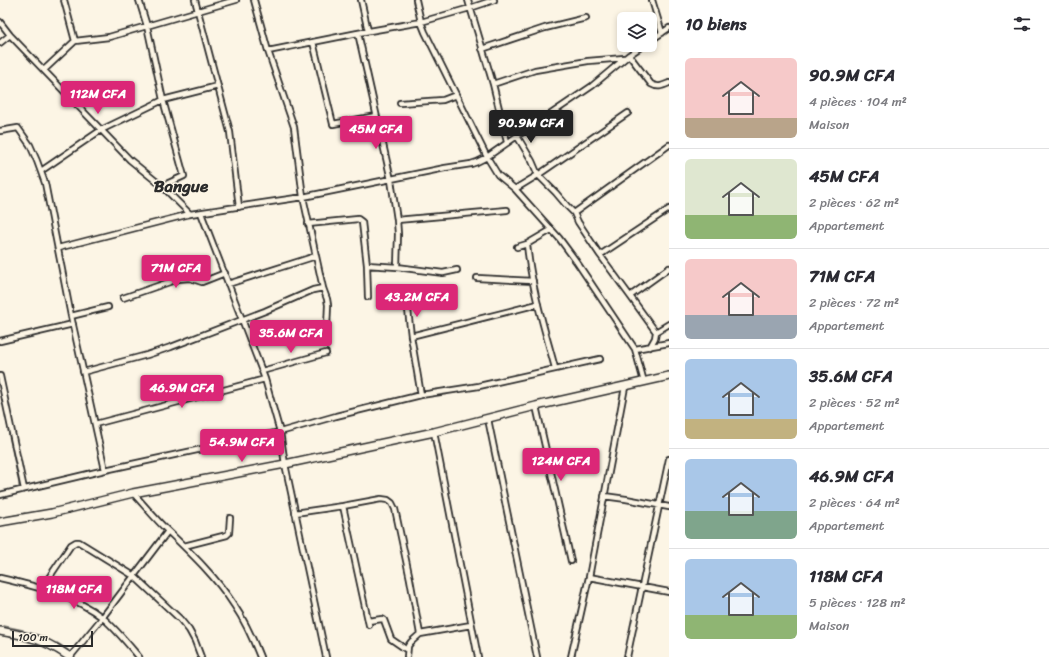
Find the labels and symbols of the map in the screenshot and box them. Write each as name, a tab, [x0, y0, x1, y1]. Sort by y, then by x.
pin: 112M CFA	[57, 81, 139, 115]
pin: 90.9M CFA	[485, 110, 577, 144]
pin: 45M CFA	[339, 116, 413, 150]
district label: Bangue	[154, 171, 209, 201]
pin: 71M CFA	[139, 255, 213, 289]
pin: 43.2M CFA	[371, 284, 463, 318]
pin: 35.6M CFA	[245, 320, 337, 354]
pin: 46.9M CFA	[136, 375, 228, 409]
pin: 54.9M CFA	[196, 429, 288, 463]
pin: 124M CFA	[520, 448, 602, 482]
pin: 118M CFA	[33, 576, 115, 610]
scale bar	[12, 629, 93, 648]

